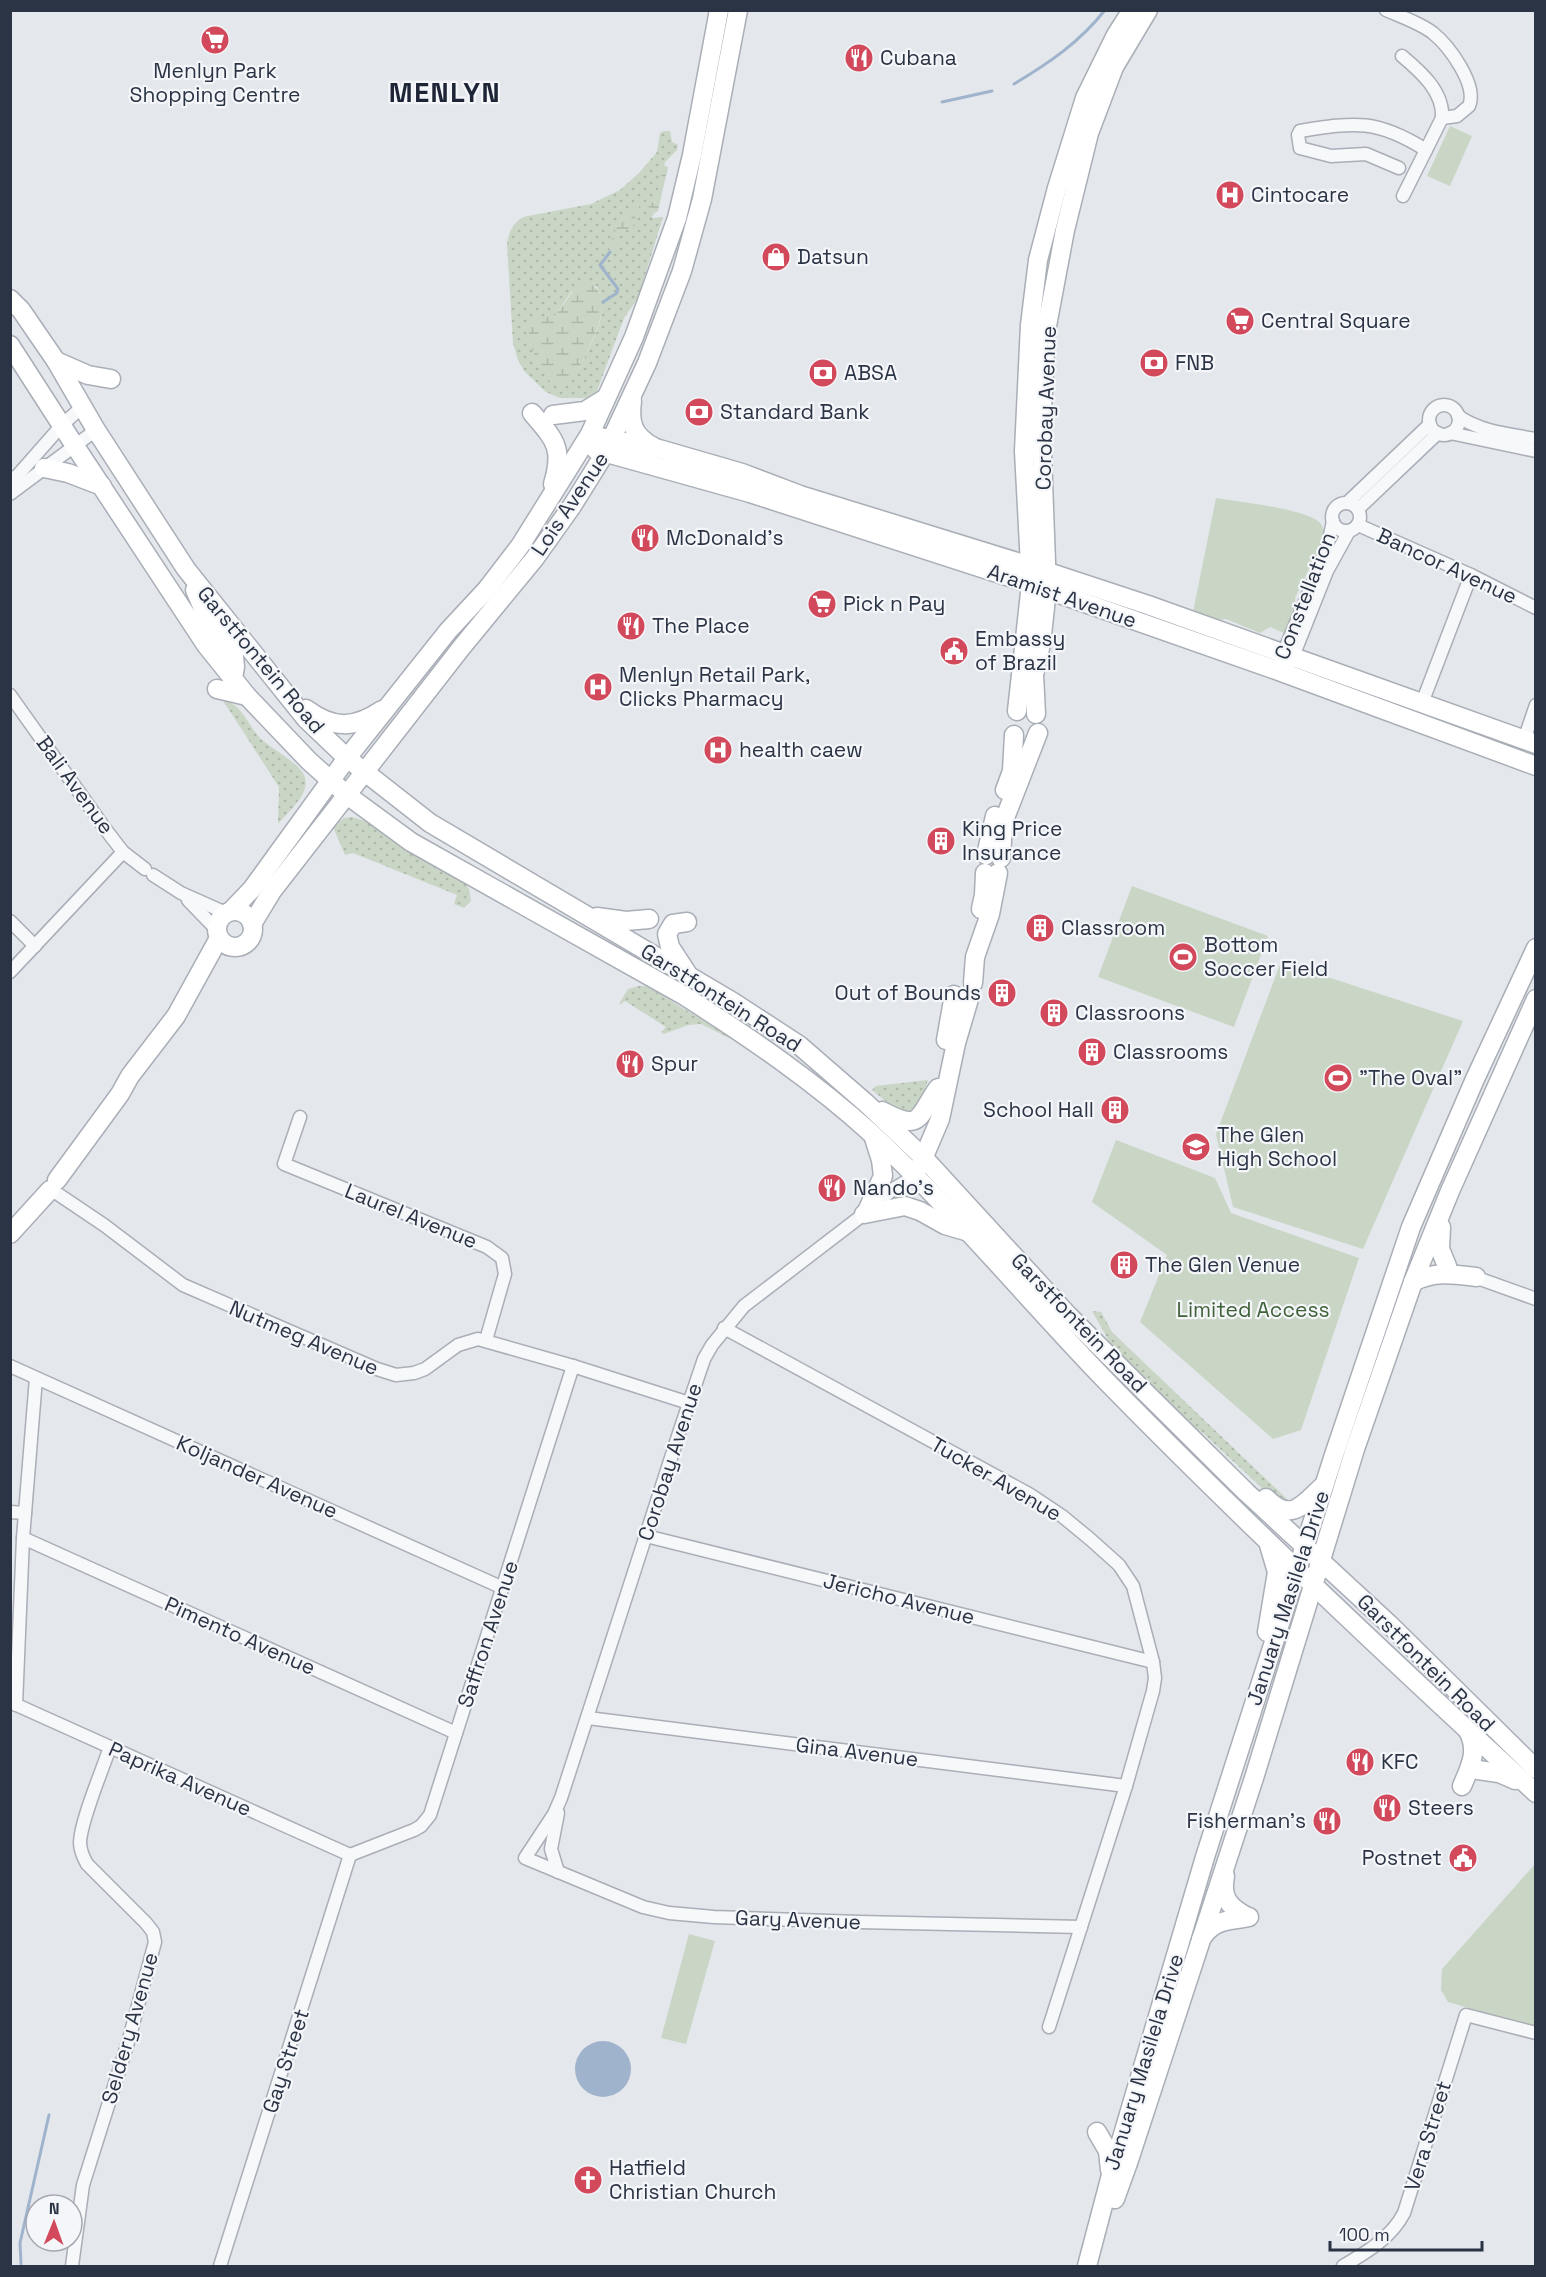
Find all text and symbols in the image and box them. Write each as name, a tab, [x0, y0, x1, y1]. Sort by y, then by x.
supermarket icon: Menlyn Park Shopping Centre	[199, 24, 231, 56]
restaurant icon: Cubana	[843, 42, 875, 74]
place label: Cubana	[880, 44, 957, 71]
place label: Menlyn Park Shopping Centre	[130, 57, 300, 108]
district label: MENLYN	[389, 75, 501, 110]
hospital icon: Cintocare	[1214, 179, 1246, 211]
place label: Cintocare	[1251, 181, 1349, 208]
shop icon: Datsun	[760, 241, 792, 273]
place label: Datsun	[797, 243, 869, 270]
supermarket icon: Central Square	[1224, 305, 1256, 337]
place label: Central Square	[1261, 307, 1411, 334]
street label: Corobay Avenue	[1029, 325, 1062, 491]
bank icon: FNB	[1138, 347, 1170, 379]
place label: FNB	[1175, 349, 1214, 376]
bank icon: ABSA	[807, 357, 839, 389]
place label: ABSA	[844, 359, 897, 386]
bank icon: Standard Bank	[683, 396, 715, 428]
place label: Standard Bank	[720, 398, 870, 425]
street label: Lois Avenue	[525, 446, 614, 561]
street label: Bancor Avenue	[1373, 521, 1522, 610]
restaurant icon: McDonald's	[629, 522, 661, 554]
place label: McDonald's	[666, 524, 784, 551]
street label: Constellation	[1268, 528, 1341, 663]
street label: Aramist Avenue	[984, 557, 1140, 634]
street label: Garstfontein Road	[192, 580, 331, 739]
supermarket icon: Pick n Pay	[806, 588, 838, 620]
place label: Pick n Pay	[843, 590, 945, 617]
restaurant icon: The Place	[615, 610, 647, 642]
place label: The Place	[652, 612, 750, 639]
place label: Embassy of Brazil	[975, 625, 1065, 676]
public building icon: Embassy of Brazil	[938, 635, 970, 667]
place label: Menlyn Retail Park, Clicks Pharmacy	[619, 661, 810, 712]
hospital icon: Menlyn Retail Park, Clicks Pharmacy	[582, 671, 614, 703]
street label: Bali Avenue	[31, 730, 120, 839]
hospital icon: health caew	[702, 734, 734, 766]
place label: health caew	[739, 736, 863, 763]
place label: King Price Insurance	[962, 815, 1062, 866]
building icon: King Price Insurance	[925, 825, 957, 857]
building icon: Classroom	[1024, 912, 1056, 944]
place label: Classroom	[1061, 914, 1165, 941]
place label: Bottom Soccer Field	[1204, 931, 1328, 982]
street label: Garstfontein Road	[636, 937, 807, 1058]
sports icon: Bottom Soccer Field	[1167, 941, 1199, 973]
building icon: Out of Bounds	[986, 977, 1018, 1009]
place label: Out of Bounds	[835, 979, 981, 1006]
building icon: Classroons	[1038, 997, 1070, 1029]
place label: Classroons	[1075, 999, 1185, 1026]
building icon: Classrooms	[1076, 1036, 1108, 1068]
place label: Classrooms	[1113, 1038, 1228, 1065]
restaurant icon: Spur	[614, 1048, 646, 1080]
place label: Spur	[651, 1050, 698, 1077]
sports icon: "The Oval"	[1322, 1062, 1354, 1094]
place label: "The Oval"	[1359, 1064, 1462, 1091]
building icon: School Hall	[1099, 1094, 1131, 1126]
place label: School Hall	[983, 1096, 1094, 1123]
place label: The Glen High School	[1217, 1121, 1337, 1172]
school or university icon: The Glen High School	[1180, 1131, 1212, 1163]
restaurant icon: Nando's	[816, 1172, 848, 1204]
place label: Nando's	[853, 1174, 934, 1201]
street label: Laurel Avenue	[341, 1177, 481, 1254]
street label: Garstfontein Road	[1006, 1247, 1153, 1398]
building icon: The Glen Venue	[1108, 1249, 1140, 1281]
place label: The Glen Venue	[1145, 1251, 1300, 1278]
street label: Nutmeg Avenue	[225, 1294, 383, 1381]
park label: Limited Access	[1176, 1296, 1330, 1323]
street label: Corobay Avenue	[631, 1379, 708, 1544]
street label: Koljander Avenue	[172, 1429, 342, 1524]
street label: Tucker Avenue	[926, 1430, 1066, 1527]
street label: January Masilela Drive	[1240, 1487, 1335, 1709]
street label: Saffron Avenue	[451, 1557, 524, 1711]
street label: Jericho Avenue	[821, 1567, 978, 1630]
street label: Garstfontein Road	[1352, 1588, 1501, 1737]
street label: Pimento Avenue	[161, 1590, 320, 1681]
street label: Gina Avenue	[794, 1731, 920, 1772]
street label: Paprika Avenue	[105, 1735, 256, 1822]
restaurant icon: KFC	[1344, 1746, 1376, 1778]
place label: KFC	[1381, 1748, 1418, 1775]
restaurant icon: Steers	[1371, 1792, 1403, 1824]
place label: Steers	[1408, 1794, 1474, 1821]
restaurant icon: Fisherman's	[1311, 1805, 1343, 1837]
place label: Fisherman's	[1187, 1807, 1306, 1834]
public building icon: Postnet	[1447, 1842, 1479, 1874]
place label: Postnet	[1362, 1844, 1442, 1871]
street label: Gary Avenue	[735, 1904, 861, 1935]
street label: Seldery Avenue	[95, 1949, 164, 2107]
street label: January Masilela Drive	[1098, 1950, 1189, 2173]
street label: Gay Street	[256, 2005, 315, 2116]
street label: Vera Street	[1398, 2077, 1457, 2194]
place label: Hatfield Christian Church	[609, 2154, 776, 2205]
church icon: Hatfield Christian Church	[572, 2164, 604, 2196]
north arrow	[24, 2193, 84, 2253]
text: N	[49, 2198, 60, 2219]
scale bar	[1330, 2214, 1482, 2252]
text: 100 m	[1339, 2223, 1390, 2246]

